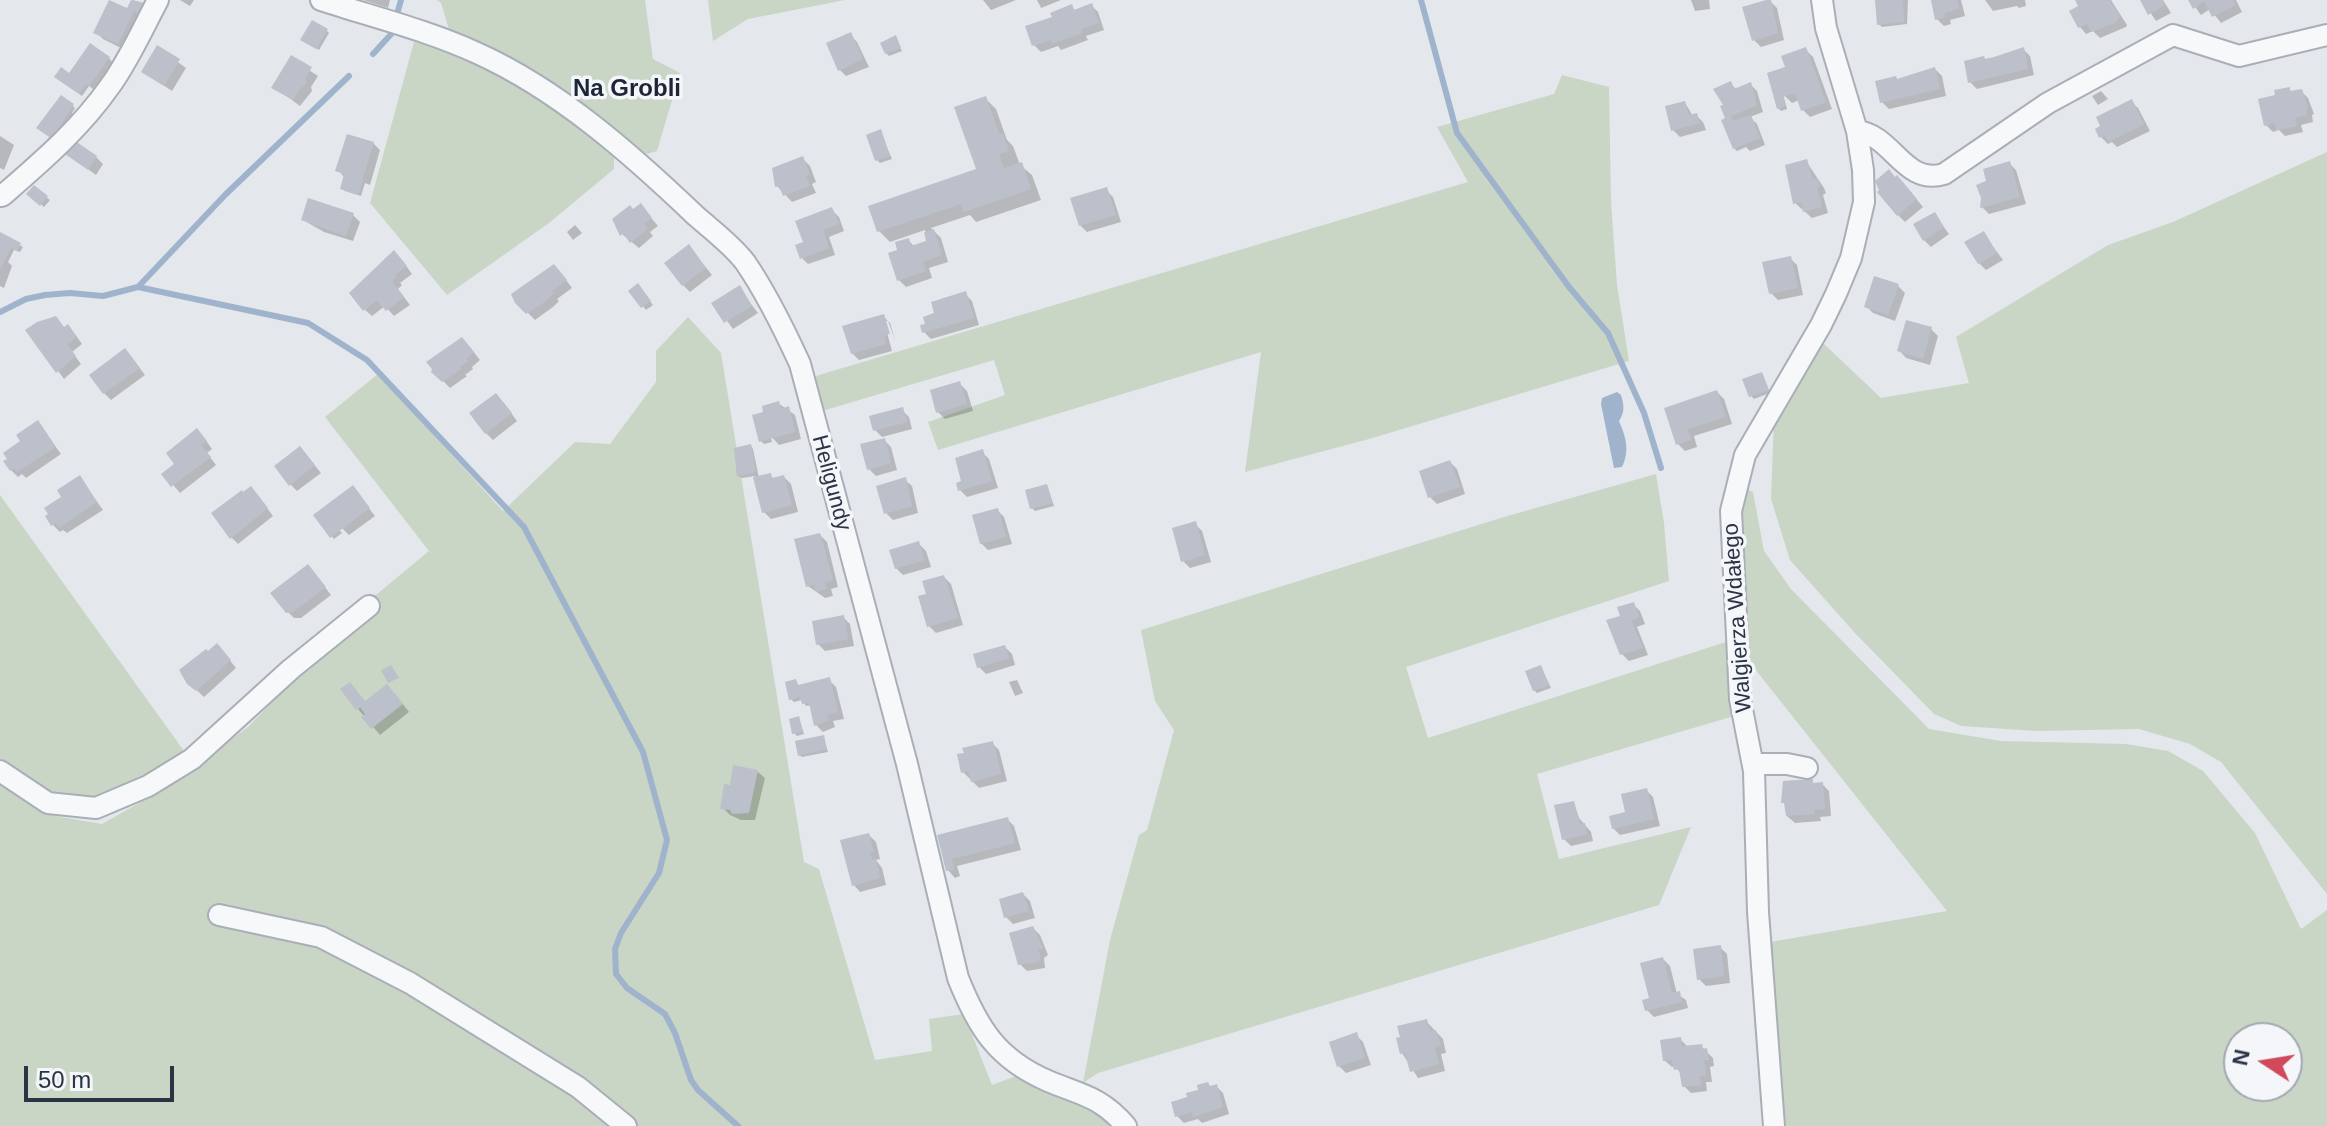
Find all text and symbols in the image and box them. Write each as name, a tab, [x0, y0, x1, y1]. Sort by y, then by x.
district label: Na Grobli	[573, 75, 681, 103]
street label: Heligundy	[806, 432, 856, 534]
street label: Walgierza Wdałego	[1718, 522, 1758, 714]
north arrow	[2223, 1022, 2303, 1102]
text: N	[2227, 1047, 2255, 1068]
scale bar	[28, 1050, 178, 1100]
text: 50 m	[38, 1066, 91, 1093]

